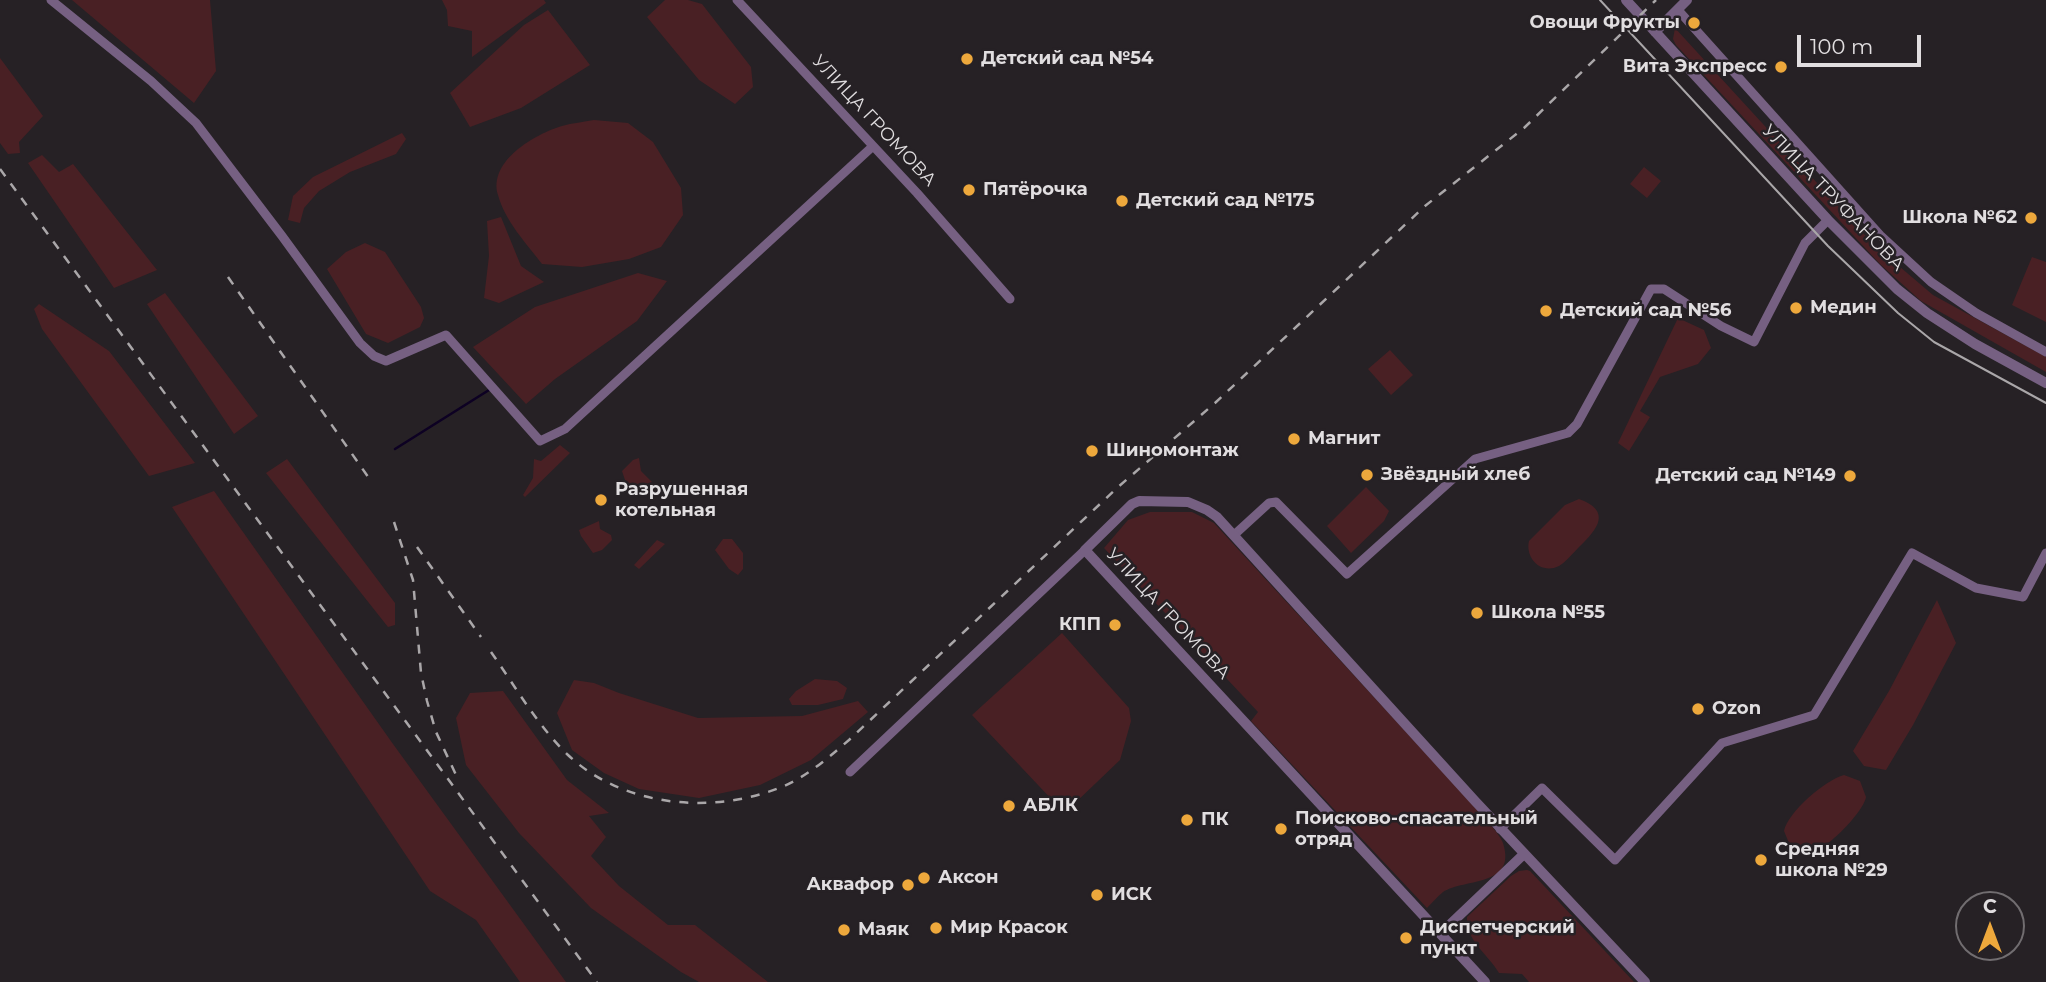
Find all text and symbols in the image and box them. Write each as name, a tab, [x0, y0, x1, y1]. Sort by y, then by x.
place label: Овощи Фрукты	[1530, 12, 1680, 34]
marker: Овощи Фрукты	[1686, 15, 1702, 31]
scale bar	[1801, 21, 1925, 65]
text: 100 m	[1810, 34, 1873, 59]
place label: Детский сад №54	[981, 48, 1153, 70]
street label: УЛИЦА ГРОМОВА	[808, 51, 940, 191]
marker: Детский сад №54	[959, 51, 975, 67]
place label: Вита Экспресс	[1623, 56, 1767, 78]
marker: Вита Экспресс	[1773, 59, 1789, 75]
street label: УЛИЦА ТРУФАНОВА	[1757, 120, 1909, 276]
place label: Пятёрочка	[983, 179, 1088, 201]
marker: Пятёрочка	[961, 182, 977, 198]
place label: Детский сад №175	[1136, 190, 1314, 212]
marker: Детский сад №175	[1114, 193, 1130, 209]
place label: Школа №62	[1902, 207, 2017, 229]
marker: Школа №62	[2023, 210, 2039, 226]
place label: Медин	[1810, 297, 1877, 319]
place label: Детский сад №56	[1560, 300, 1732, 322]
marker: Медин	[1788, 300, 1804, 316]
marker: Детский сад №56	[1538, 303, 1554, 319]
place label: Магнит	[1308, 428, 1380, 450]
marker: Магнит	[1286, 431, 1302, 447]
place label: Шиномонтаж	[1106, 440, 1239, 462]
marker: Шиномонтаж	[1084, 443, 1100, 459]
place label: Звёздный хлеб	[1381, 464, 1530, 486]
place label: Детский сад №149	[1655, 465, 1836, 487]
marker: Звёздный хлеб	[1359, 467, 1375, 483]
marker: Детский сад №149	[1842, 468, 1858, 484]
place label: Разрушенная котельная	[615, 479, 748, 522]
marker: Разрушенная котельная	[593, 492, 609, 508]
street label: УЛИЦА ГРОМОВА	[1102, 544, 1234, 684]
place label: Школа №55	[1491, 602, 1605, 624]
marker: Школа №55	[1469, 605, 1485, 621]
place label: КПП	[1059, 614, 1101, 636]
marker: КПП	[1107, 617, 1123, 633]
place label: Ozon	[1712, 698, 1761, 720]
marker: Ozon	[1690, 701, 1706, 717]
place label: АБЛК	[1023, 795, 1078, 817]
marker: АБЛК	[1001, 798, 1017, 814]
place label: Поисково-спасательный отряд	[1295, 808, 1538, 850]
place label: ПК	[1201, 809, 1229, 831]
marker: ПК	[1179, 812, 1195, 828]
marker: Поисково-спасательный отряд	[1273, 821, 1289, 837]
place label: Средняя школа №29	[1775, 839, 1888, 882]
marker: Средняя школа №29	[1753, 852, 1769, 868]
place label: Аксон	[938, 867, 998, 889]
marker: Аксон	[916, 870, 932, 886]
place label: Аквафор	[806, 874, 894, 896]
marker: Аквафор	[900, 877, 916, 893]
place label: ИСК	[1111, 884, 1152, 906]
marker: ИСК	[1089, 887, 1105, 903]
north arrow	[1955, 891, 2025, 961]
text: С	[1983, 895, 1997, 918]
place label: Мир Красок	[950, 917, 1068, 939]
place label: Диспетчерский пункт	[1420, 917, 1575, 960]
place label: Маяк	[858, 919, 909, 941]
marker: Мир Красок	[928, 920, 944, 936]
marker: Маяк	[836, 922, 852, 938]
marker: Диспетчерский пункт	[1398, 930, 1414, 946]

